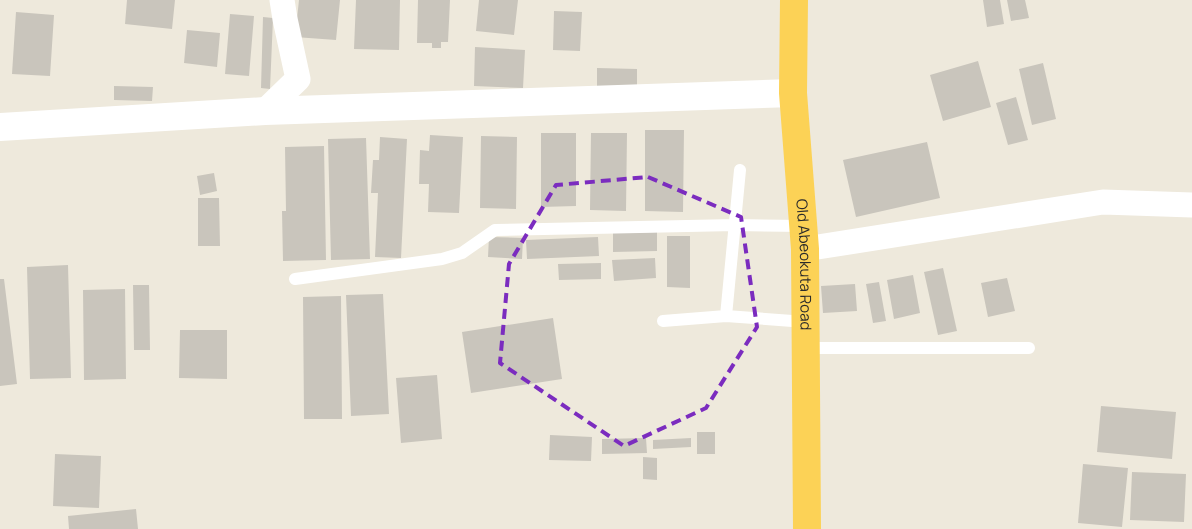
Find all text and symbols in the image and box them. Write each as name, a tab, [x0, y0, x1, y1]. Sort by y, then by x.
street label: Old Abeokuta Road	[791, 198, 817, 330]

